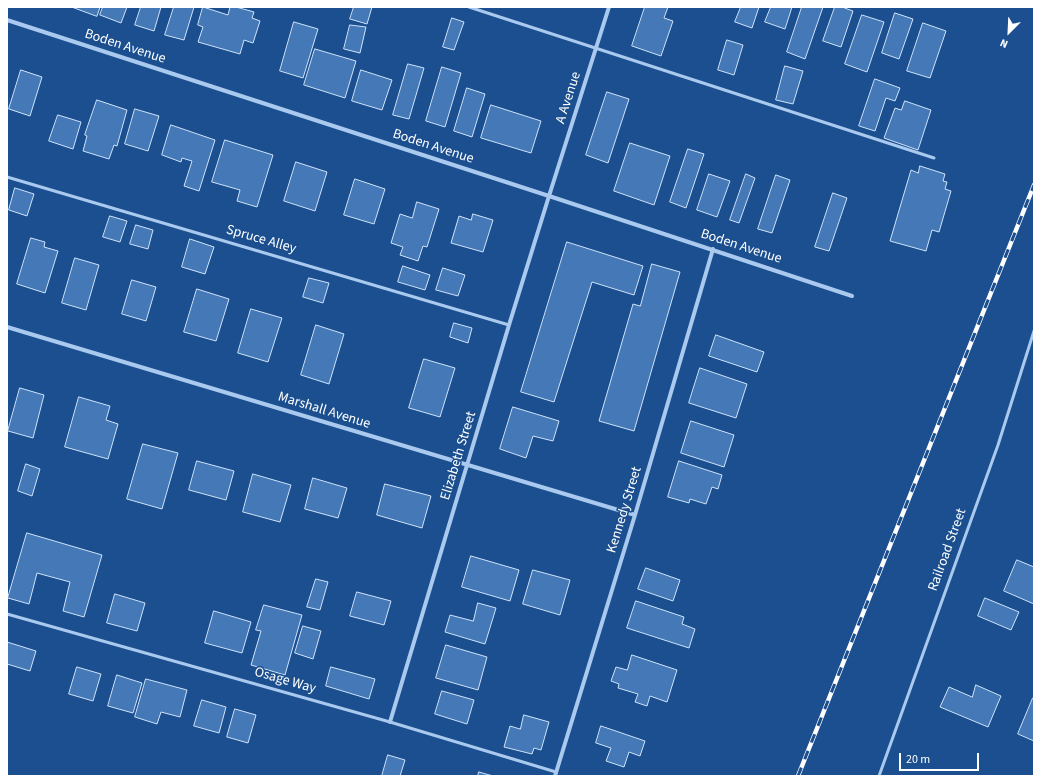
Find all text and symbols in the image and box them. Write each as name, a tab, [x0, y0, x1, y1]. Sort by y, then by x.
north arrow	[989, 12, 1029, 52]
street label: Boden Avenue	[82, 26, 168, 68]
text: N	[998, 35, 1010, 52]
street label: A Avenue	[553, 70, 585, 126]
street label: Boden Avenue	[390, 126, 476, 168]
street label: Spruce Alley	[224, 222, 298, 258]
street label: Boden Avenue	[698, 226, 784, 268]
street label: Marshall Avenue	[276, 389, 372, 433]
street label: Elizabeth Street	[438, 410, 480, 502]
street label: Kennedy Street	[604, 465, 646, 555]
street label: Railroad Street	[925, 506, 971, 594]
street label: Osage Way	[252, 664, 318, 698]
scale bar	[901, 745, 981, 771]
text: 20 m	[906, 751, 930, 768]

